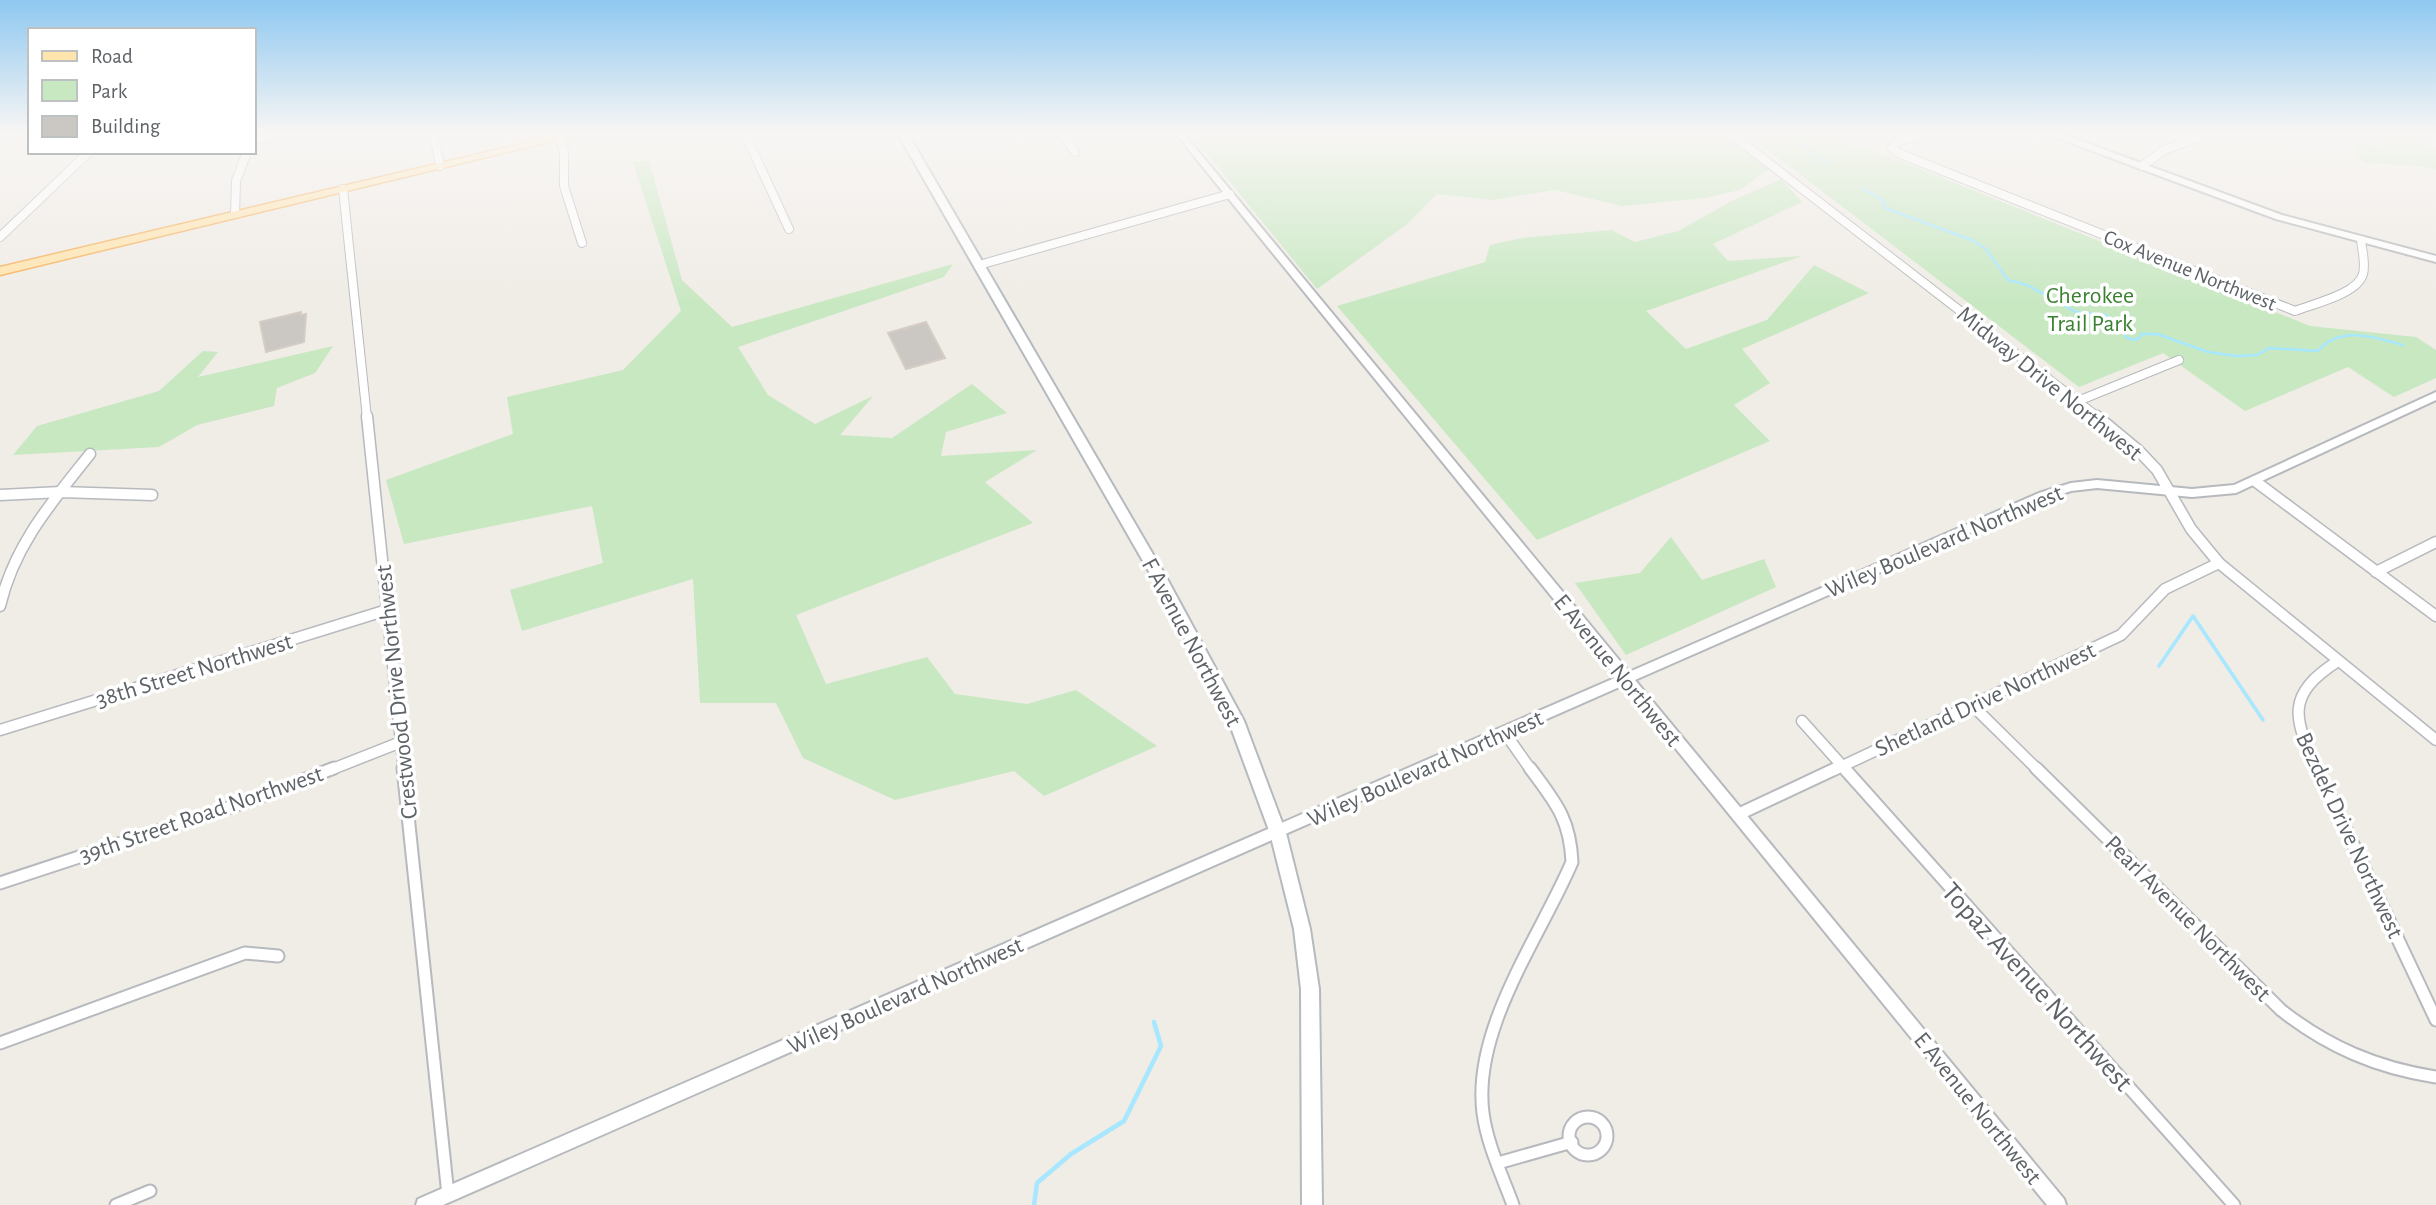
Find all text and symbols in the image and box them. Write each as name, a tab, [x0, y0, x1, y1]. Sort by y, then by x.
legend	[28, 28, 256, 154]
text: Road	[91, 46, 133, 67]
text: Park	[91, 81, 128, 102]
text: Building	[91, 116, 161, 137]
street label: Cox Avenue Northwest	[2101, 226, 2279, 315]
park label: Cherokee Trail Park	[2046, 284, 2134, 336]
street label: Midway Drive Northwest	[1952, 302, 2147, 466]
street label: Wiley Boulevard Northwest	[1822, 481, 2067, 603]
street label: F Avenue Northwest	[1137, 554, 1246, 731]
street label: Crestwood Drive Northwest	[372, 563, 422, 820]
street label: E Avenue Northwest	[1549, 590, 1686, 751]
street label: 38th Street Northwest	[93, 630, 296, 712]
street label: Shetland Drive Northwest	[1872, 638, 2100, 762]
street label: Wiley Boulevard Northwest	[1304, 706, 1547, 832]
street label: Bezdek Drive Northwest	[2291, 729, 2407, 942]
street label: 39th Street Road Northwest	[77, 762, 326, 868]
street label: Pearl Avenue Northwest	[2100, 831, 2275, 1006]
street label: Topaz Avenue Northwest	[1936, 878, 2137, 1097]
street label: Wiley Boulevard Northwest	[784, 933, 1027, 1059]
street label: E Avenue Northwest	[1909, 1028, 2046, 1189]

